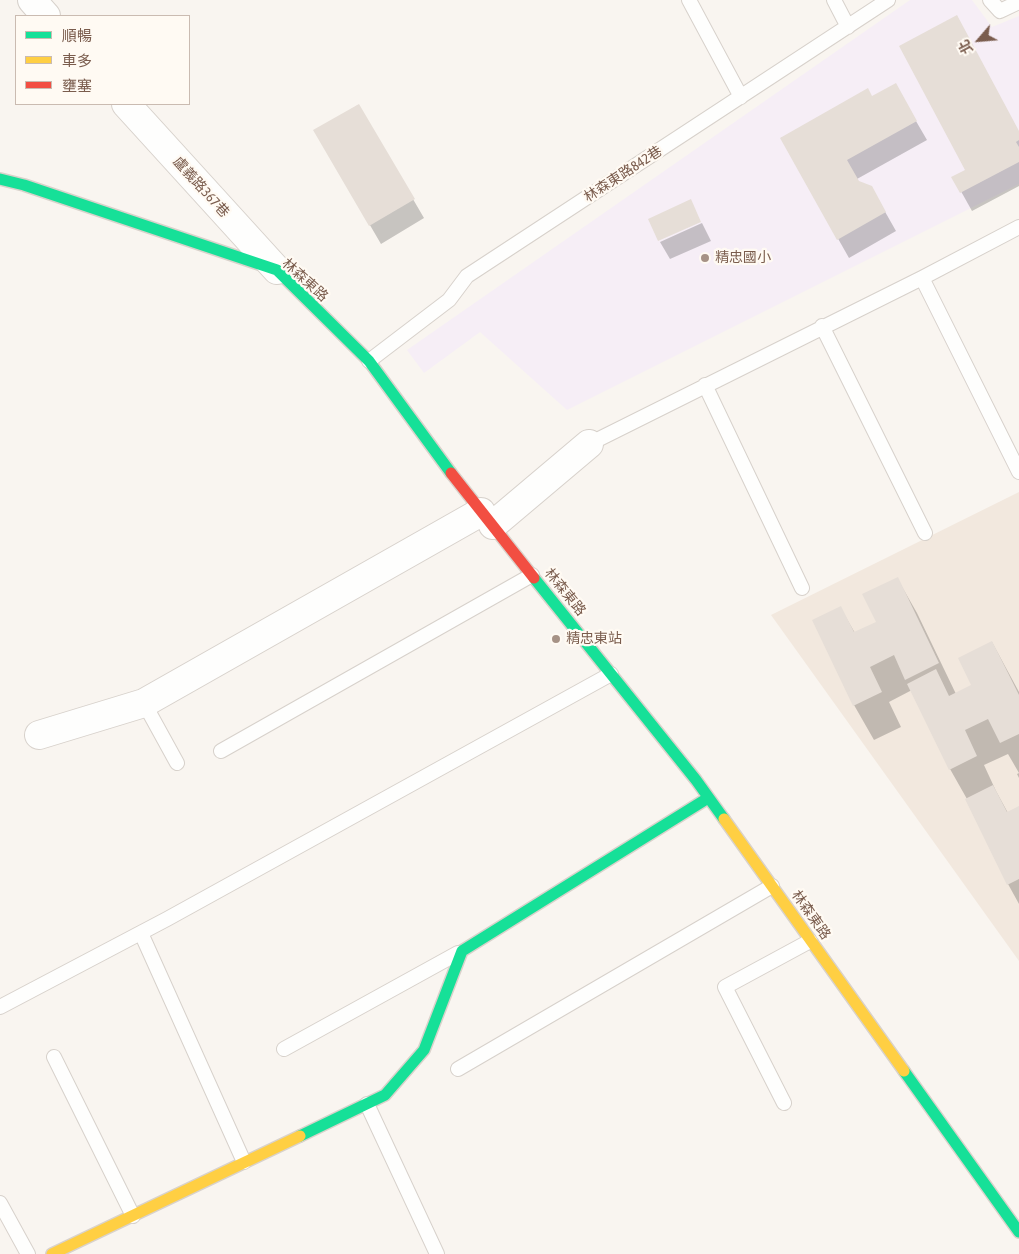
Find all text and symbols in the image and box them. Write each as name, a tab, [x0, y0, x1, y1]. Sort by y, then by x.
legend	[15, 15, 190, 105]
north arrow	[954, 15, 1004, 65]
text: 順暢	[62, 27, 92, 44]
text: 北	[955, 37, 976, 57]
text: 車多	[62, 52, 92, 69]
text: 壅塞	[62, 77, 92, 94]
street label: 林森東路842巷	[581, 143, 665, 205]
street label: 盧義路367巷	[169, 153, 233, 221]
place label: 精忠國小	[715, 250, 771, 266]
marker: 精忠國小	[699, 252, 711, 264]
street label: 林森東路	[279, 255, 331, 305]
street label: 林森東路	[541, 565, 589, 619]
place label: 精忠東站	[566, 631, 622, 647]
marker: 精忠東站	[550, 633, 562, 645]
street label: 林森東路	[788, 887, 834, 943]

